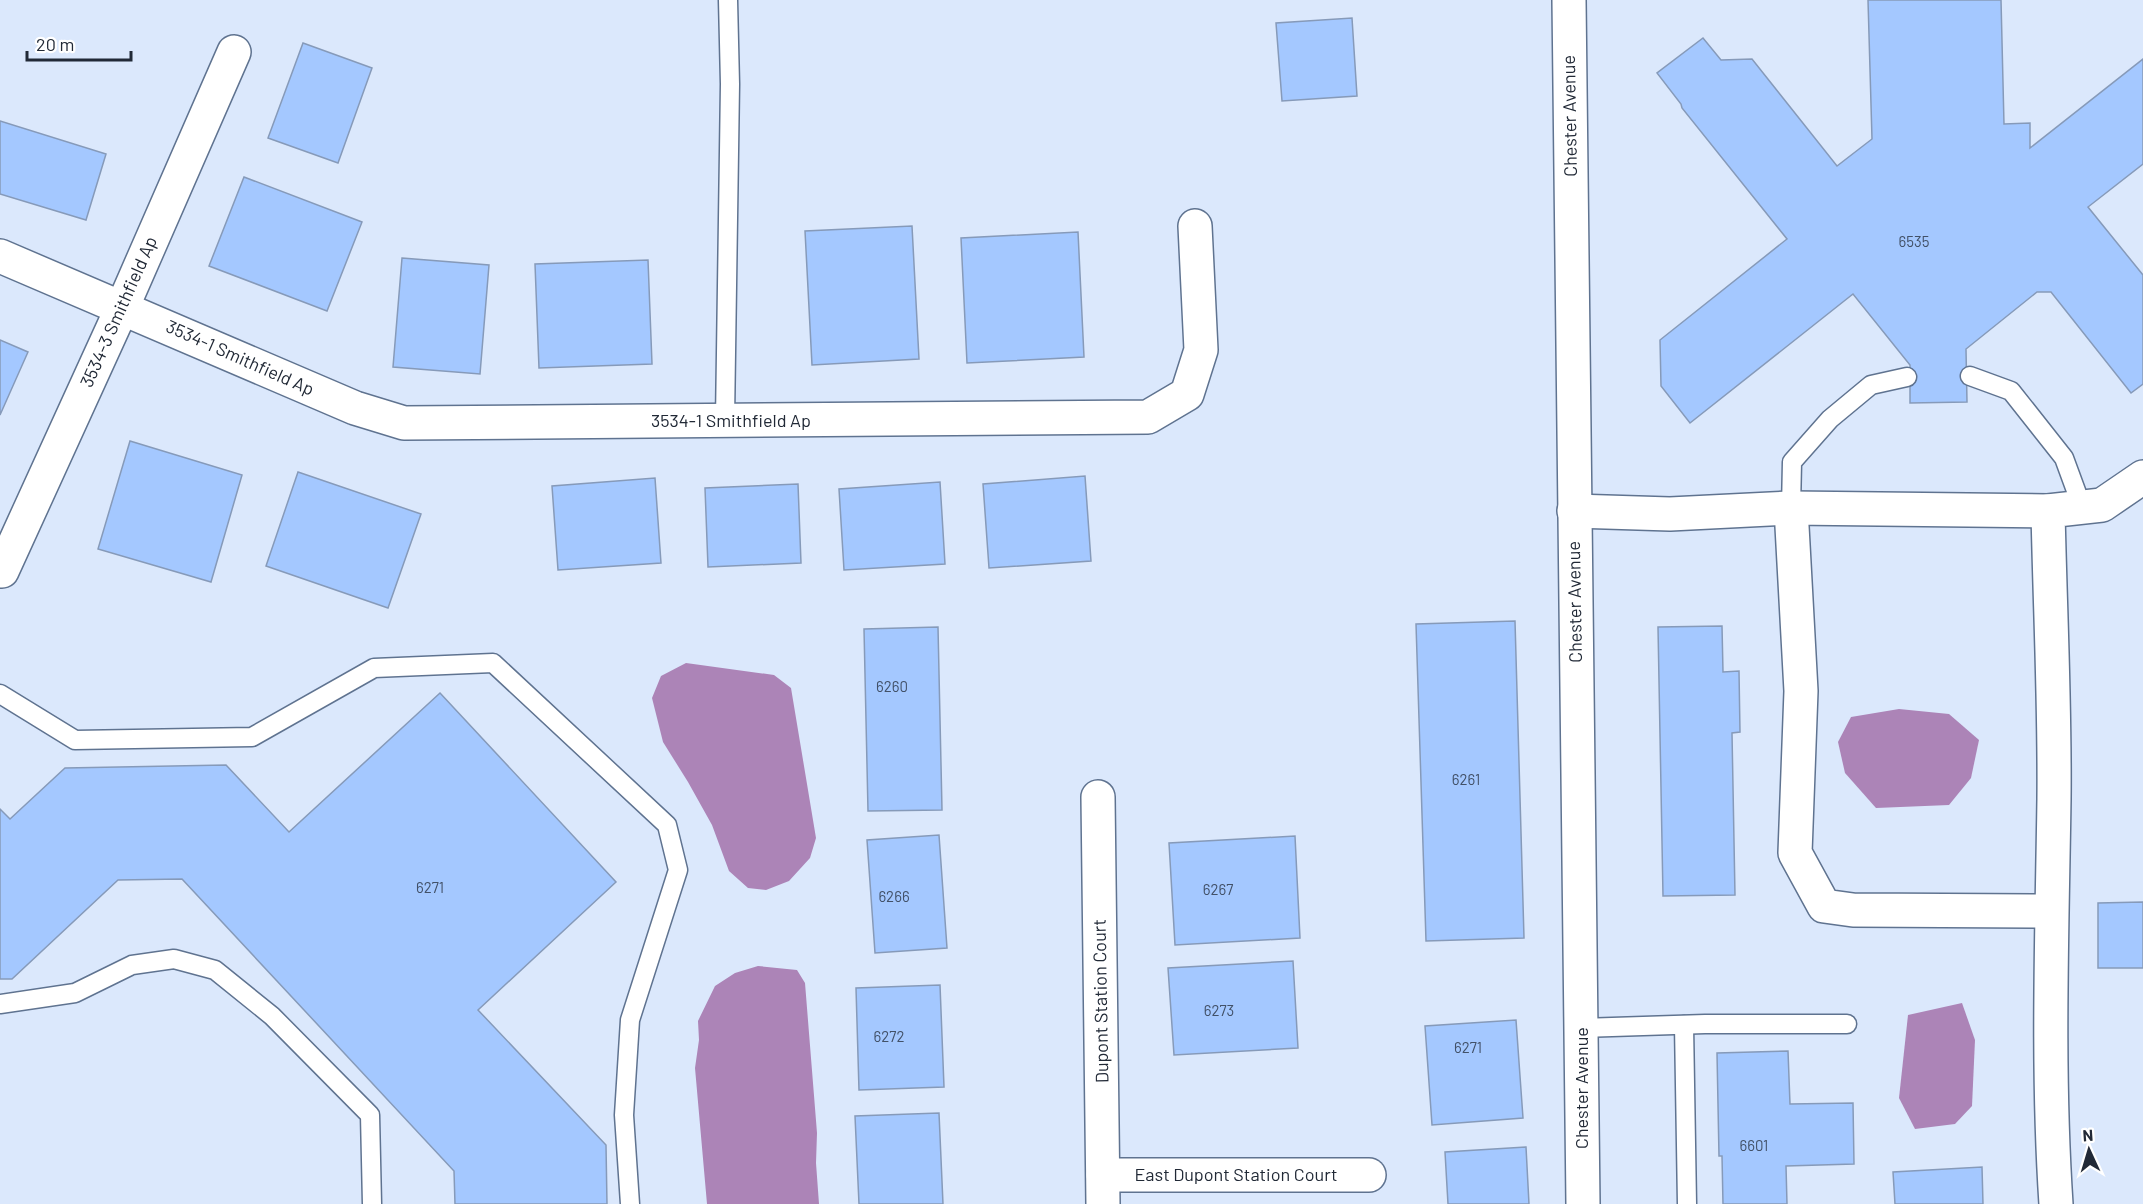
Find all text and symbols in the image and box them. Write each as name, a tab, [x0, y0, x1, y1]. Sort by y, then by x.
scale bar	[27, 24, 130, 62]
text: 20 m	[36, 33, 74, 55]
street label: Chester Avenue	[1557, 55, 1581, 177]
house number: 6535	[1899, 232, 1929, 250]
street label: 3534-3 Smithfield Ap	[75, 233, 161, 390]
street label: 3534-1 Smithfield Ap	[163, 315, 318, 400]
street label: 3534-1 Smithfield Ap	[651, 409, 811, 431]
street label: Chester Avenue	[1562, 541, 1586, 663]
house number: 6260	[876, 677, 908, 695]
house number: 6261	[1452, 770, 1480, 788]
house number: 6271	[416, 878, 444, 896]
house number: 6267	[1203, 880, 1233, 898]
house number: 6266	[878, 887, 910, 905]
street label: Dupont Station Court	[1088, 919, 1112, 1083]
house number: 6273	[1204, 1001, 1234, 1019]
house number: 6272	[874, 1027, 904, 1045]
street label: Chester Avenue	[1570, 1027, 1592, 1149]
house number: 6271	[1454, 1038, 1482, 1056]
north arrow	[2059, 1120, 2119, 1180]
text: N	[2082, 1125, 2094, 1144]
house number: 6601	[1740, 1136, 1768, 1154]
street label: East Dupont Station Court	[1134, 1163, 1338, 1185]

